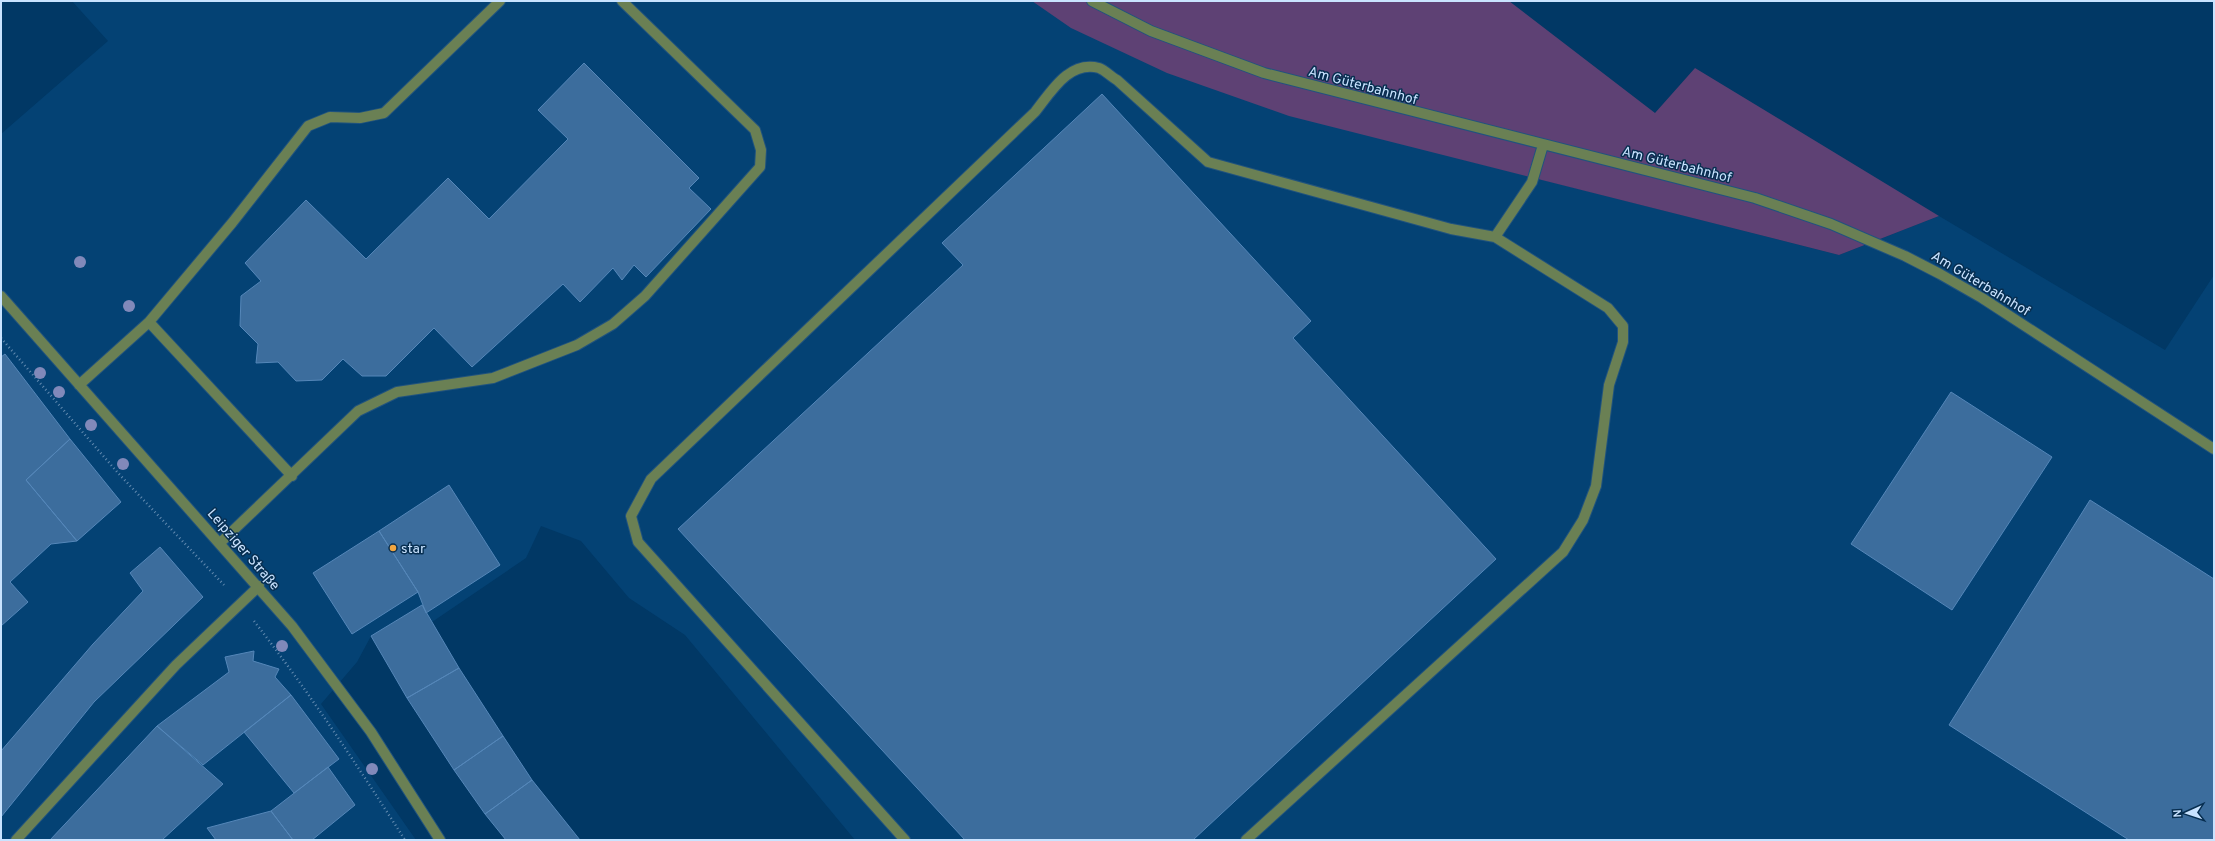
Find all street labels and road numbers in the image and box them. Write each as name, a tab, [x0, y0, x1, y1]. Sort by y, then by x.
street label: Am Güterbahnhof	[1306, 64, 1419, 109]
street label: Am Güterbahnhof	[1620, 144, 1733, 187]
street label: Am Güterbahnhof	[1928, 248, 2033, 321]
street label: Leipziger Straße	[203, 506, 283, 594]

